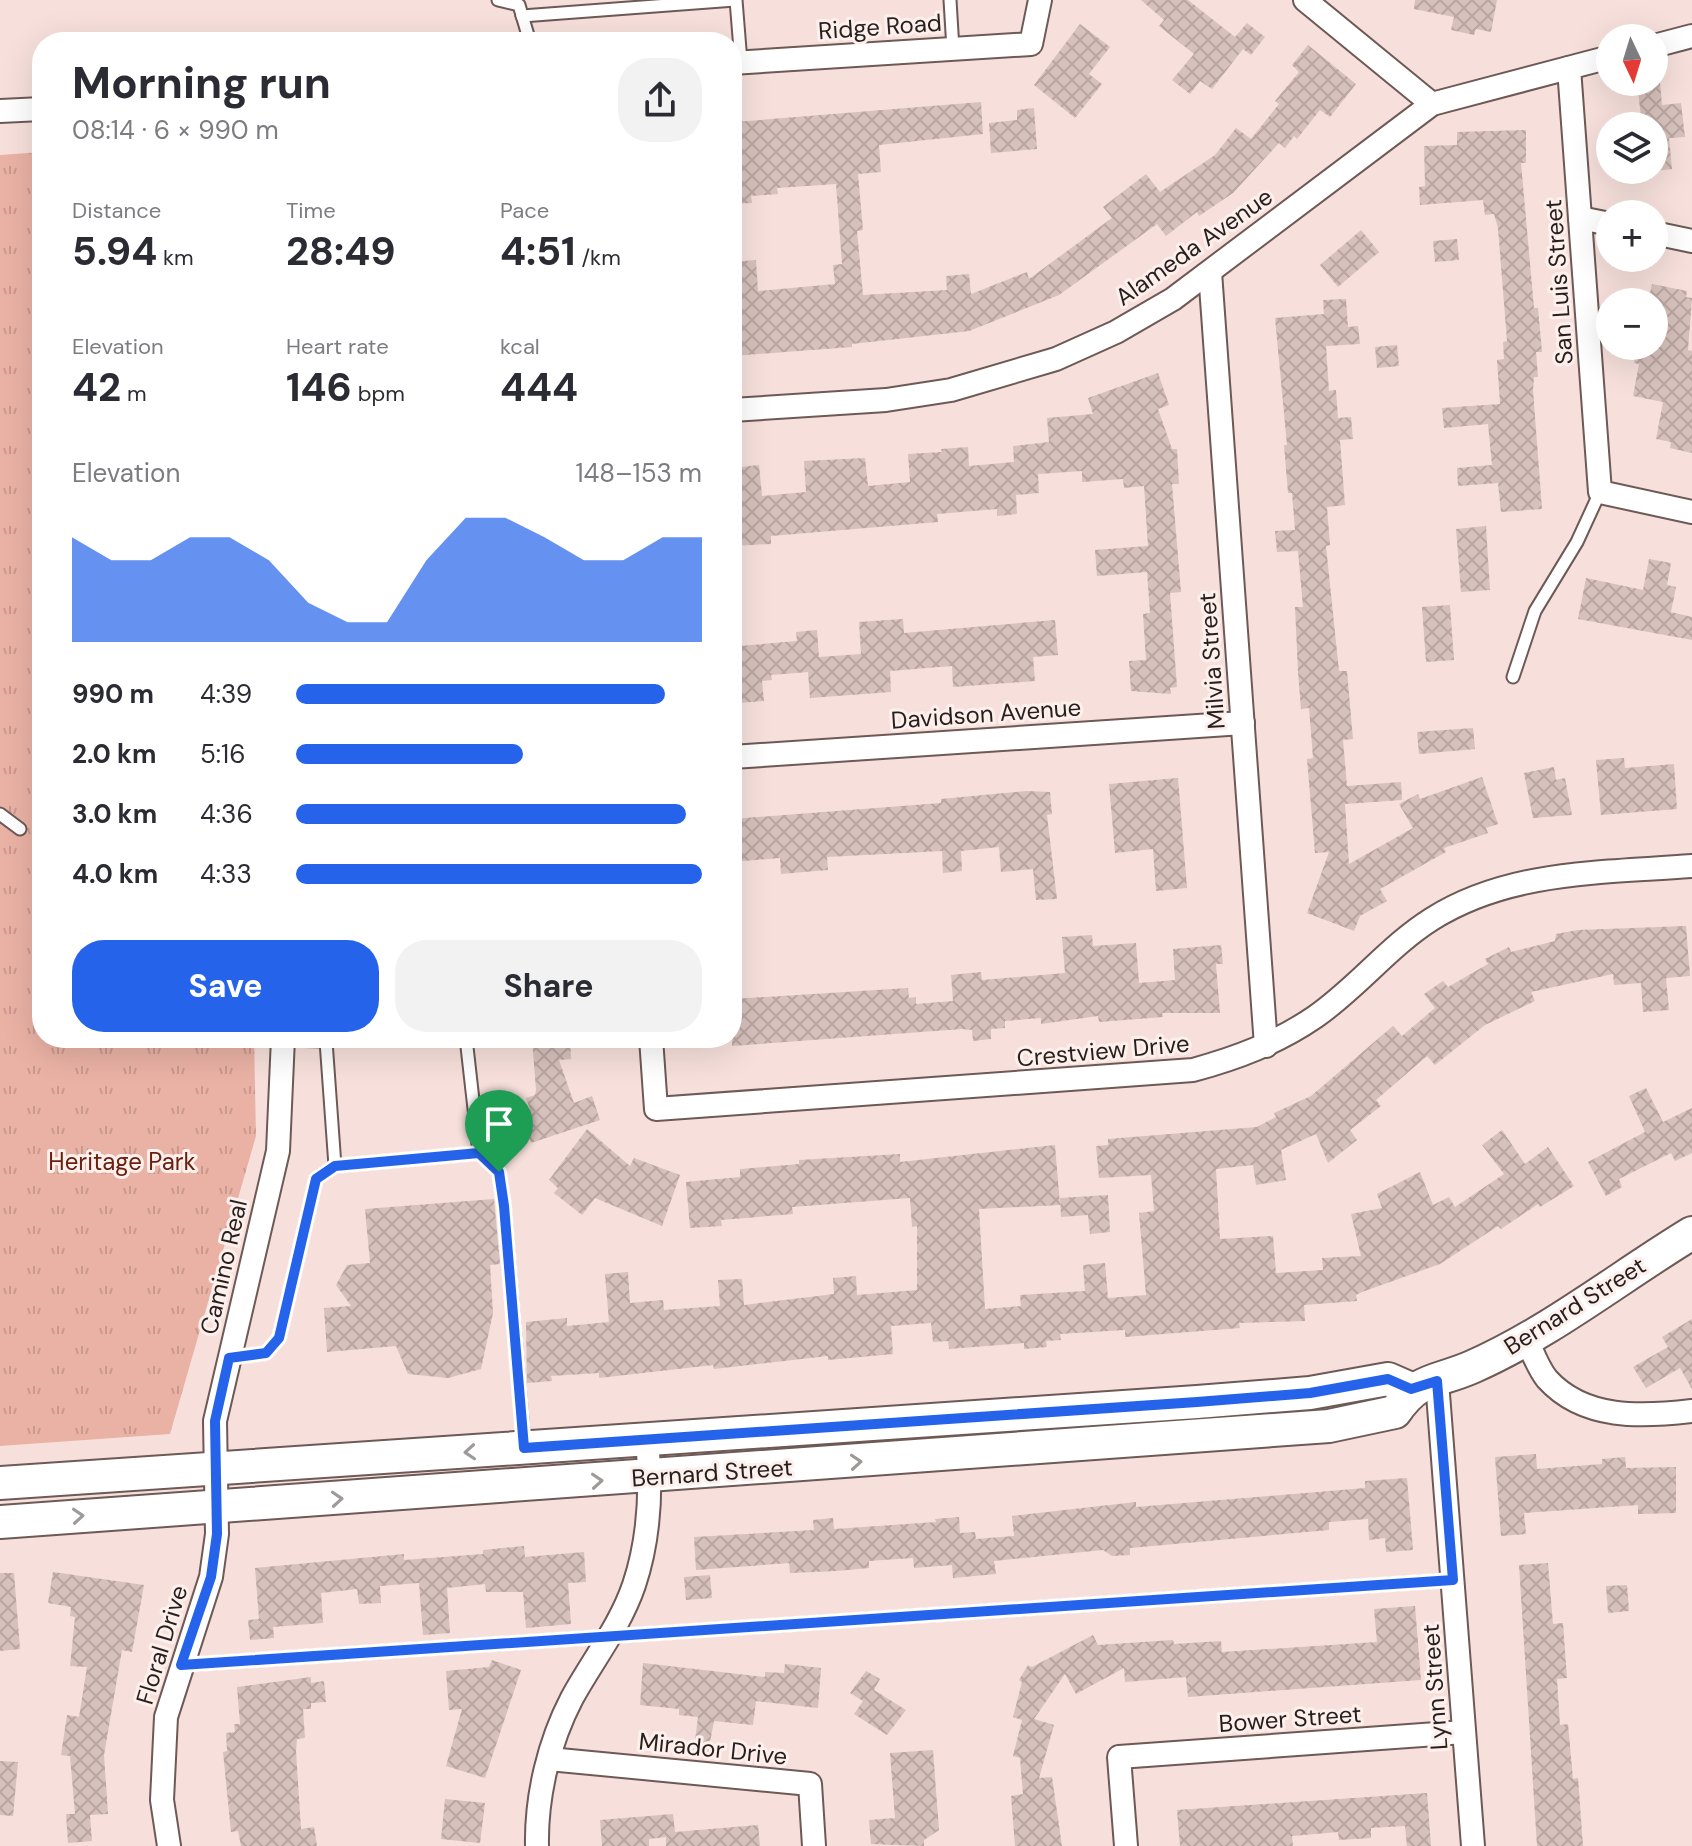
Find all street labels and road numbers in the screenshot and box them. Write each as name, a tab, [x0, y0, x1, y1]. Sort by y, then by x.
street label: Ridge Road	[817, 7, 943, 46]
street label: Alameda Avenue	[1109, 181, 1279, 312]
street label: San Luis Street	[1537, 198, 1580, 366]
street label: Milvia Street	[1191, 592, 1232, 731]
street label: Davidson Avenue	[890, 691, 1082, 736]
street label: Crestview Drive	[1015, 1028, 1191, 1073]
street label: Camino Real	[193, 1196, 254, 1337]
street label: Bernard Street	[1498, 1250, 1652, 1362]
street label: Bernard Street	[630, 1451, 794, 1494]
street label: Floral Drive	[129, 1582, 194, 1708]
street label: Lynn Street	[1415, 1623, 1454, 1751]
street label: Bower Street	[1218, 1698, 1362, 1739]
street label: Mirador Drive	[637, 1725, 789, 1772]

